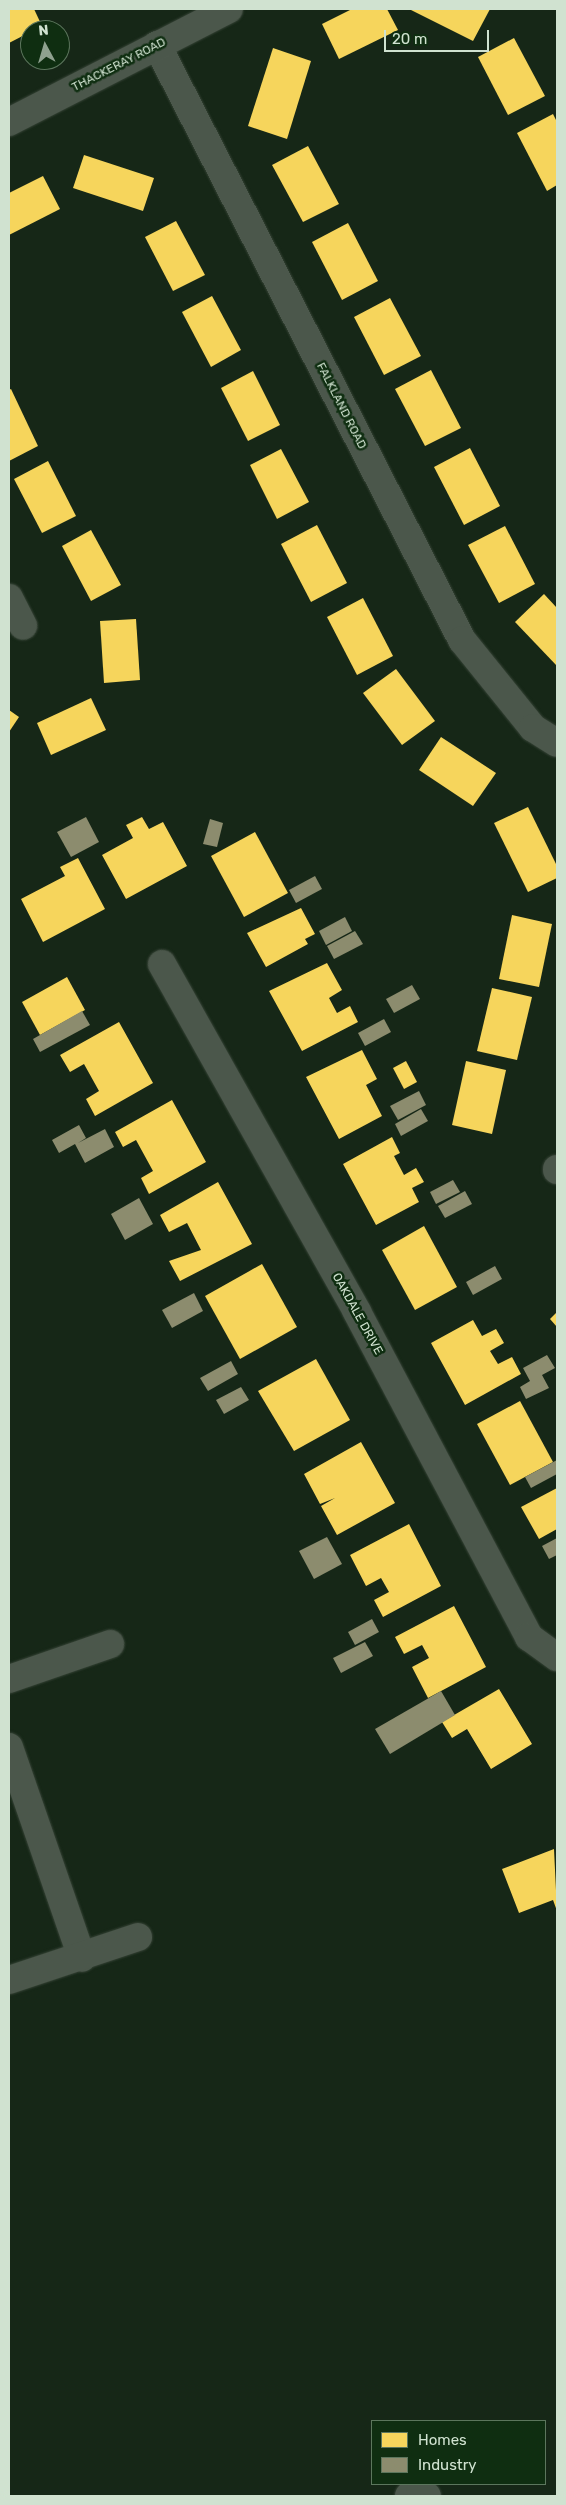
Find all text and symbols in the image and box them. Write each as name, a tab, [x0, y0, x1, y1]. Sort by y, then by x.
north arrow	[20, 20, 70, 70]
scale bar	[386, 20, 491, 52]
text: N	[38, 22, 49, 40]
text: 20 m	[392, 30, 427, 48]
street label: THACKERAY ROAD	[70, 35, 168, 95]
street label: FALKLAND ROAD	[313, 360, 369, 452]
street label: OAKDALE DRIVE	[329, 1271, 385, 1357]
legend	[371, 2420, 546, 2485]
text: Homes	[418, 2431, 467, 2449]
text: Industry	[418, 2456, 477, 2474]

